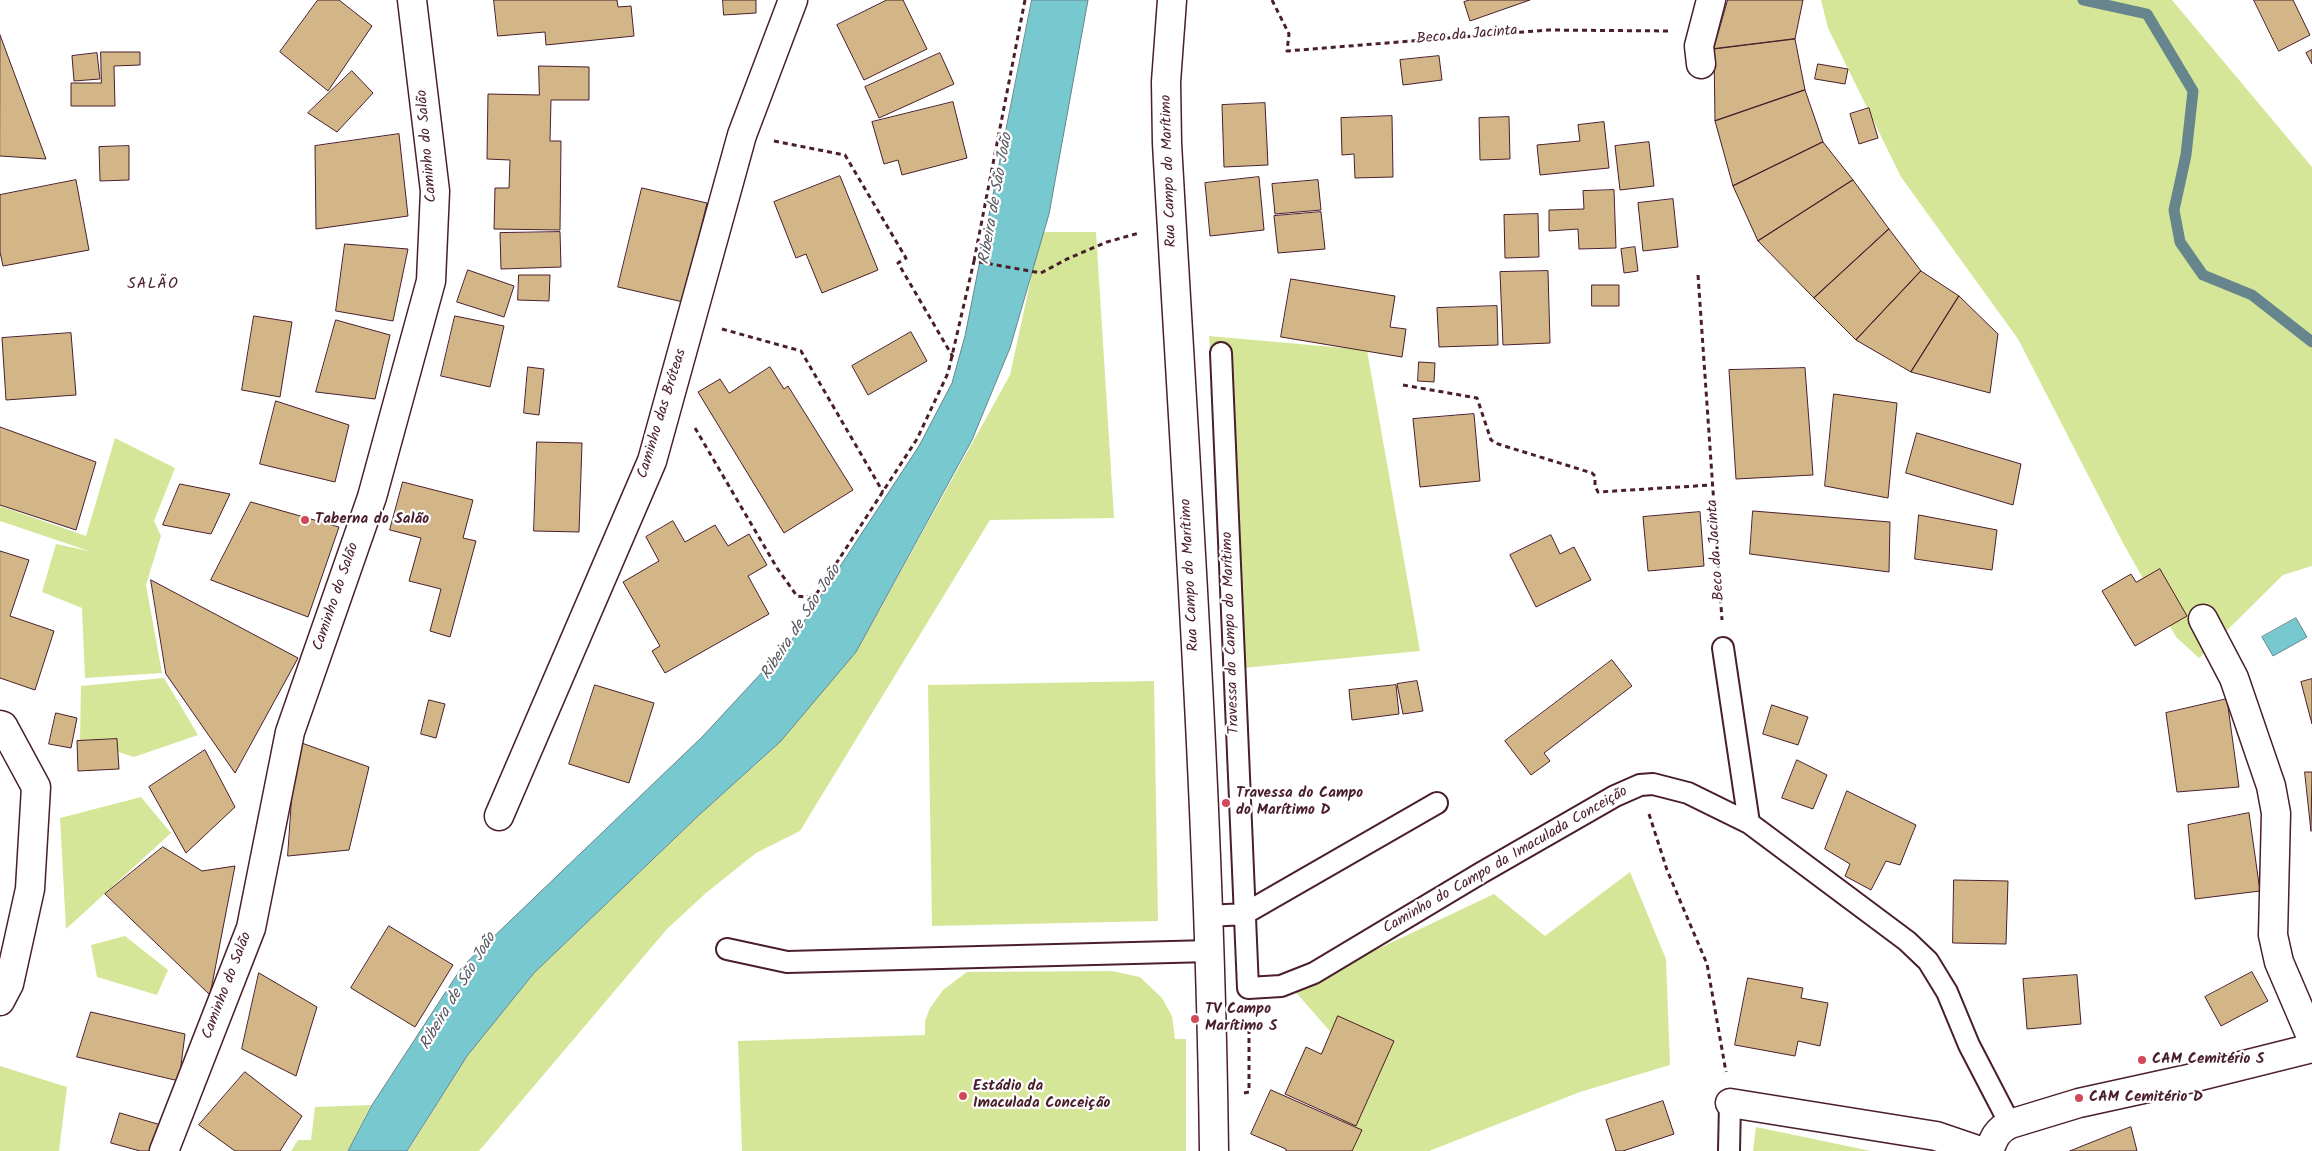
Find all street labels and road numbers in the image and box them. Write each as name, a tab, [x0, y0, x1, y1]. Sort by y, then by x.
street label: Beco da Jacinta	[1416, 23, 1518, 49]
street label: Caminho do Salão	[414, 89, 442, 203]
street label: Rua Campo do Marítimo	[1158, 94, 1182, 248]
street label: Caminho das Bróteas	[635, 347, 691, 481]
street label: Rua Campo do Marítimo	[1178, 498, 1204, 652]
street label: Beco da Jacinta	[1704, 499, 1730, 601]
street label: Travessa do Campo do Marítimo	[1219, 531, 1245, 735]
street label: Caminho do Salão	[310, 541, 364, 653]
street label: Caminho do Campo da Imaculada Conceição	[1381, 783, 1631, 939]
street label: Caminho do Salão	[199, 930, 257, 1042]

